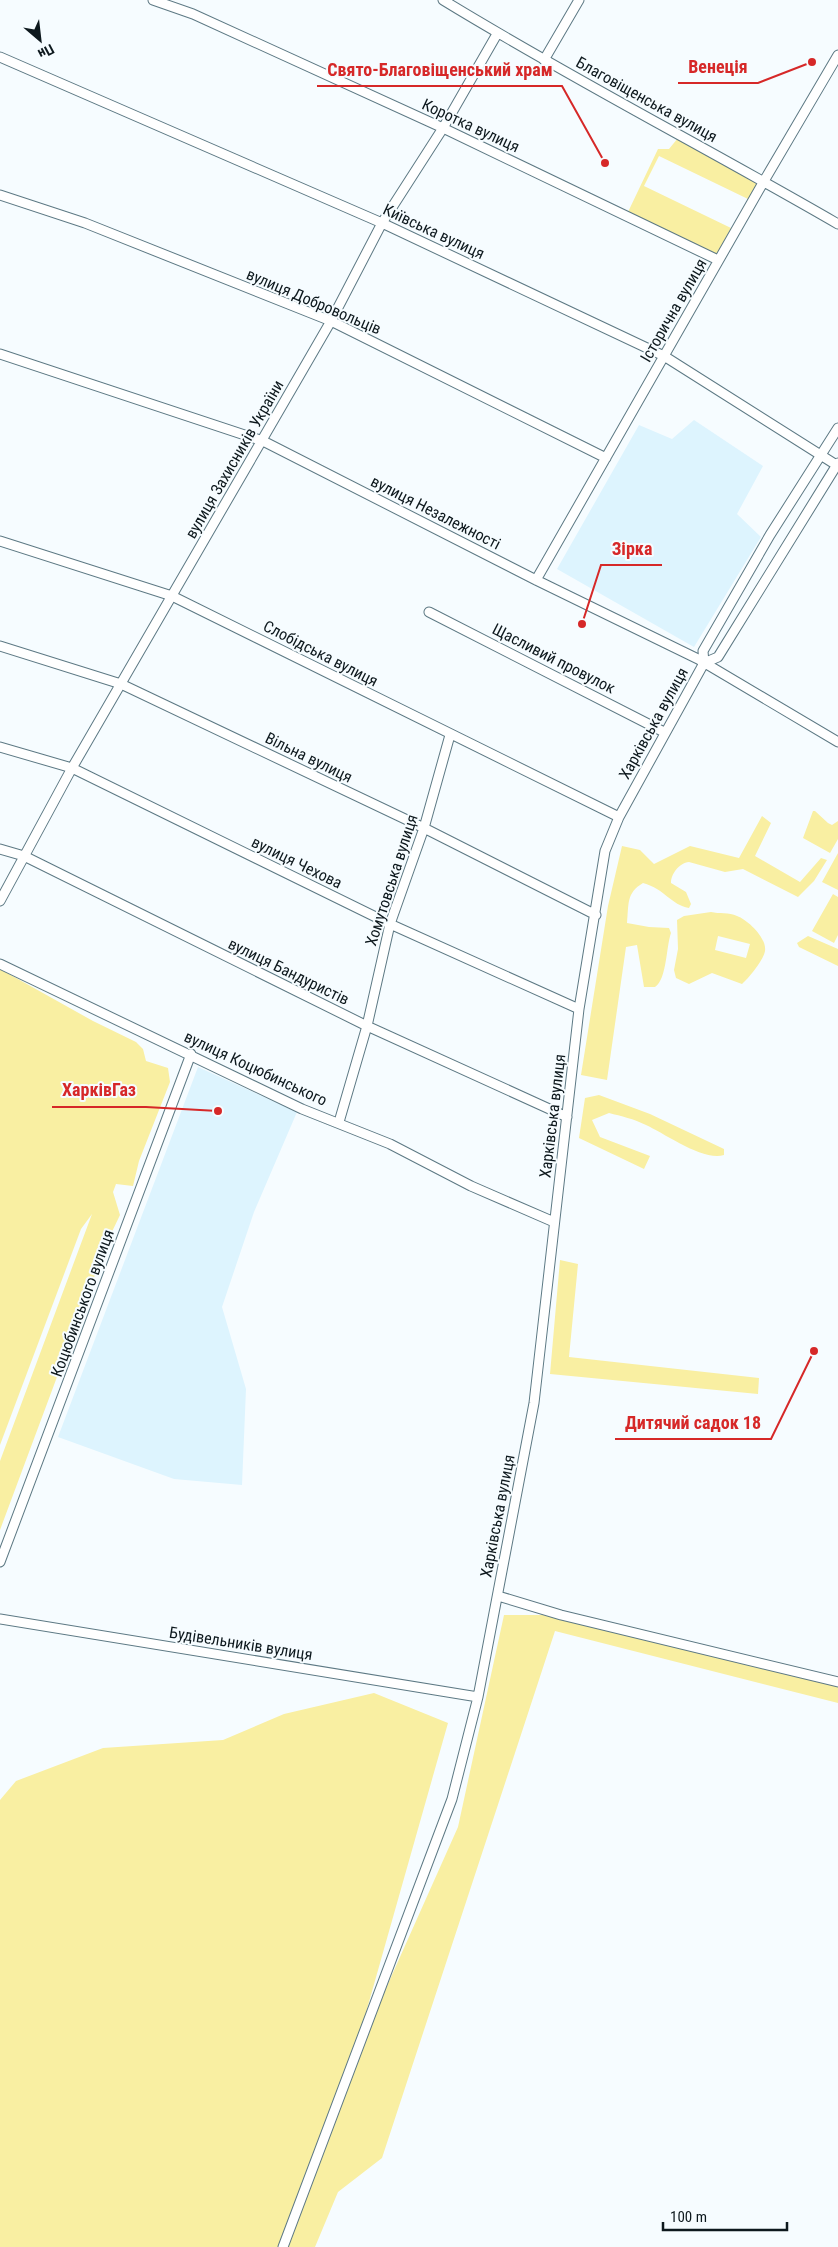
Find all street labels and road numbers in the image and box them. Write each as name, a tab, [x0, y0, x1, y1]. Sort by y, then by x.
street label: Благовіщенська вулиця	[573, 53, 721, 146]
street label: Коротка вулиця	[419, 95, 522, 156]
street label: Київська вулиця	[380, 200, 487, 263]
street label: Історична вулиця	[636, 255, 711, 365]
street label: вулиця Добровольців	[244, 264, 384, 338]
street label: вулиця Захисників України	[181, 377, 288, 542]
street label: вулиця Незалежності	[368, 472, 504, 553]
street label: Слобідська вулиця	[260, 616, 381, 691]
street label: Щасливий провулок	[489, 619, 619, 698]
street label: Харківська вулиця	[615, 664, 692, 782]
street label: Вільна вулиця	[262, 728, 355, 787]
street label: Хомутовська вулиця	[361, 812, 422, 948]
street label: вулиця Чехова	[248, 832, 345, 893]
street label: вулиця Бандуристів	[225, 934, 352, 1009]
street label: вулиця Коцюбинського	[181, 1027, 330, 1110]
street label: Харківська вулиця	[535, 1053, 570, 1179]
street label: Коцюбинського вулиця	[47, 1227, 118, 1379]
street label: Харківська вулиця	[476, 1453, 519, 1579]
street label: Будівельників вулиця	[168, 1623, 314, 1664]

